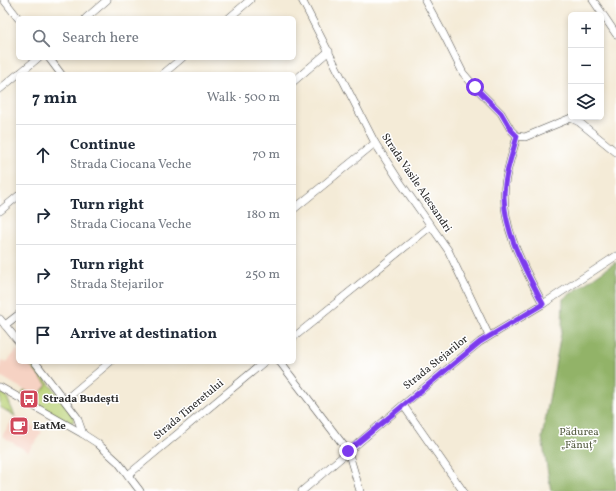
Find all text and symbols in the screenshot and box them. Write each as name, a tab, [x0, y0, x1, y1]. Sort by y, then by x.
map controls	[568, 12, 604, 120]
button: +	[568, 12, 604, 48]
search box	[16, 16, 296, 60]
icon: search	[30, 27, 52, 49]
text: Search here	[62, 28, 139, 49]
button: −	[568, 48, 604, 84]
route start	[466, 78, 484, 96]
button: layers	[568, 84, 604, 120]
text: 7 min	[32, 87, 77, 110]
text: Walk · 500 m	[207, 89, 280, 107]
street label: Strada Vasile Alecsandri	[377, 131, 455, 235]
text: Continue	[70, 135, 135, 156]
icon: ahead	[32, 144, 54, 166]
text: 70 m	[252, 146, 280, 164]
text: Strada Ciocana Veche	[70, 156, 191, 174]
text: Turn right	[70, 195, 144, 216]
icon: right	[32, 204, 54, 226]
text: 180 m	[246, 206, 280, 224]
text: Strada Ciocana Veche	[70, 216, 191, 234]
text: Turn right	[70, 255, 144, 276]
icon: right	[32, 264, 54, 286]
text: 250 m	[245, 266, 280, 284]
text: Strada Stejarilor	[70, 276, 164, 294]
icon: arrive	[32, 324, 54, 346]
text: Arrive at destination	[70, 324, 217, 345]
street label: Strada Stejarilor	[401, 332, 472, 394]
street label: Strada Tineretului	[151, 376, 227, 444]
bus stop icon: Strada Budești	[18, 388, 40, 410]
place label: Strada Budești	[43, 392, 119, 407]
cafe icon: EatMe	[8, 415, 30, 437]
place label: EatMe	[33, 419, 66, 434]
park label: Pădurea „Fănuț”	[559, 425, 599, 453]
route end	[339, 442, 357, 460]

